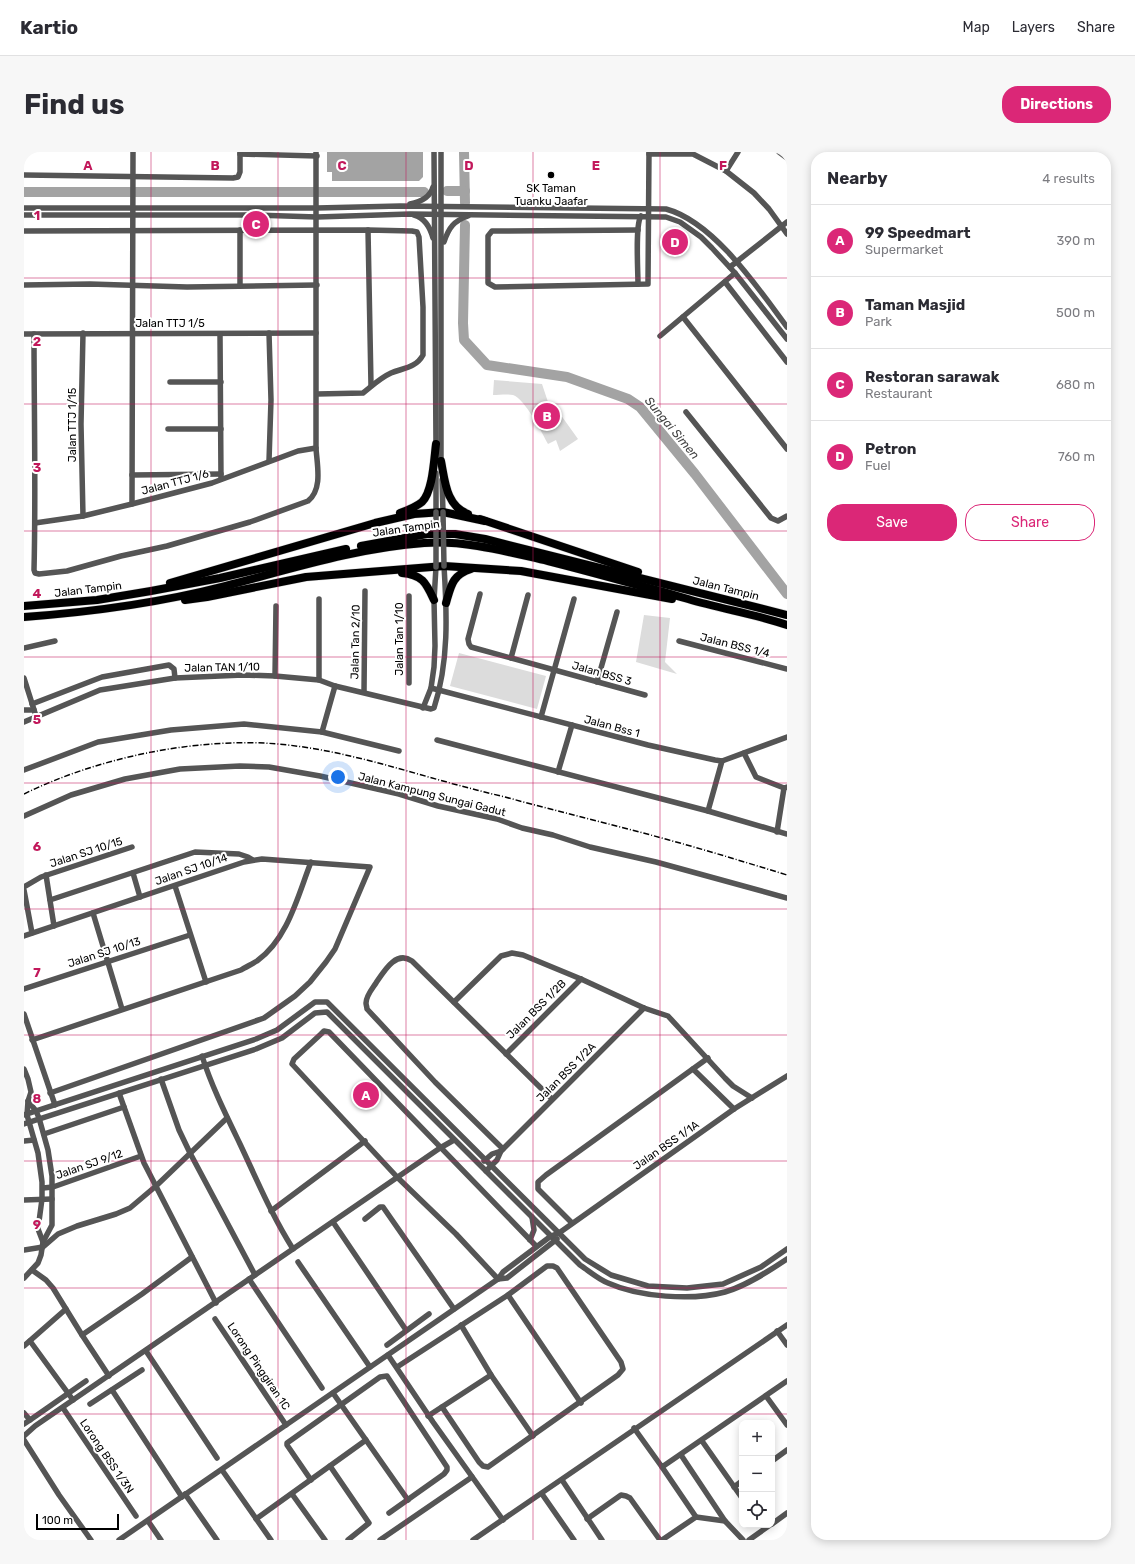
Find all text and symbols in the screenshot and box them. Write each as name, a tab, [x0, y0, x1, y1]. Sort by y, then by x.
text: Kartio	[20, 16, 78, 39]
text: Map	[963, 19, 990, 36]
text: Layers	[1012, 19, 1055, 36]
text: Share	[1077, 19, 1115, 36]
button: Directions	[1002, 86, 1111, 123]
text: Find us	[24, 88, 124, 121]
text: A	[83, 158, 93, 173]
text: B	[210, 158, 220, 173]
text: C	[337, 158, 347, 173]
text: D	[464, 158, 474, 173]
text: E	[592, 158, 600, 173]
text: F	[719, 158, 727, 173]
text: Nearby	[827, 168, 888, 188]
marker: SK Taman Tuanku Jaafar	[546, 170, 556, 180]
text: 4 results	[1042, 171, 1095, 186]
place label: SK Taman Tuanku Jaafar	[514, 182, 588, 208]
text: 1	[34, 208, 40, 223]
pin: C	[243, 209, 269, 239]
text: 99 Speedmart	[865, 224, 971, 242]
pin: D	[662, 227, 688, 257]
text: A	[835, 233, 845, 248]
text: 390 m	[1056, 233, 1095, 248]
text: Supermarket	[865, 242, 943, 257]
text: Taman Masjid	[865, 296, 965, 314]
text: B	[835, 305, 845, 320]
text: 500 m	[1056, 305, 1095, 320]
text: Park	[865, 314, 892, 329]
street label: Jalan TTJ 1/5	[135, 317, 205, 330]
text: 2	[33, 334, 41, 349]
text: Restoran sarawak	[865, 368, 999, 386]
text: C	[835, 377, 845, 392]
text: 680 m	[1056, 377, 1095, 392]
text: Restaurant	[865, 386, 932, 401]
street label: Jalan TTJ 1/15	[66, 387, 79, 462]
water label: Sungai Simen	[642, 394, 702, 462]
pin: B	[534, 401, 560, 431]
text: Petron	[865, 440, 917, 458]
text: D	[835, 449, 845, 464]
text: 760 m	[1058, 449, 1095, 464]
text: Fuel	[865, 458, 891, 473]
text: 3	[33, 460, 42, 475]
street label: Jalan TTJ 1/6	[140, 467, 211, 498]
button: Save	[827, 504, 957, 541]
button: Share	[965, 504, 1095, 541]
street label: Jalan Tampin	[372, 517, 441, 540]
street label: Jalan Tampin	[691, 574, 760, 603]
street label: Jalan Tampin	[54, 579, 123, 600]
text: 4	[33, 586, 42, 601]
street label: Jalan Tan 1/10	[393, 602, 406, 676]
street label: Jalan Tan 2/10	[348, 604, 363, 680]
street label: Jalan BSS 1/4	[699, 631, 771, 660]
street label: Jalan BSS 3	[571, 659, 634, 688]
street label: Jalan TAN 1/10	[184, 660, 260, 675]
text: 5	[33, 712, 41, 727]
street label: Jalan Bss 1	[583, 713, 641, 740]
your location	[328, 767, 348, 787]
street label: Jalan Kampung Sungai Gadut	[357, 770, 508, 819]
street label: Jalan SJ 10/15	[48, 834, 125, 870]
text: 6	[33, 839, 42, 854]
street label: Jalan SJ 10/14	[153, 851, 229, 888]
street label: Jalan SJ 10/13	[66, 934, 143, 970]
text: 7	[33, 965, 41, 980]
street label: Jalan BSS 1/2B	[504, 977, 569, 1042]
street label: Jalan BSS 1/2A	[534, 1040, 599, 1105]
pin: A	[353, 1080, 379, 1110]
text: 8	[33, 1091, 42, 1106]
street label: Jalan BSS 1/1A	[631, 1118, 702, 1173]
street label: Jalan SJ 9/12	[54, 1147, 124, 1182]
text: 9	[33, 1217, 41, 1232]
street label: Lorong Pinggiran 1C	[225, 1320, 293, 1412]
street label: Lorong BSS 1/3N	[77, 1417, 136, 1496]
map controls	[739, 1420, 775, 1528]
button: +	[739, 1420, 775, 1456]
button: −	[739, 1456, 775, 1492]
button: locate	[739, 1492, 775, 1528]
scale bar	[36, 1512, 119, 1531]
text: 100 m	[42, 1514, 73, 1527]

